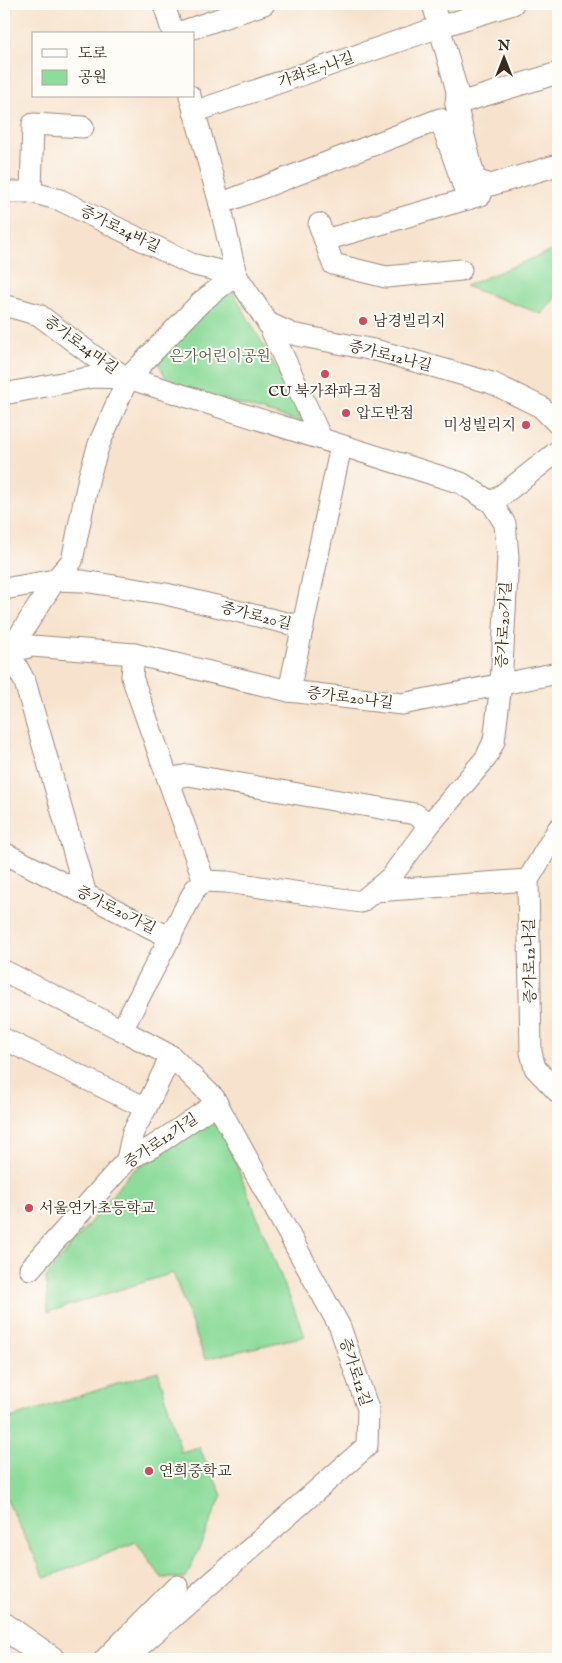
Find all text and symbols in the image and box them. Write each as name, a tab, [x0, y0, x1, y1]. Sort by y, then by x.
legend	[32, 32, 195, 98]
north arrow	[480, 32, 530, 82]
text: N	[497, 37, 510, 55]
text: 도로	[78, 44, 107, 63]
street label: 가좌로7나길	[275, 48, 357, 92]
text: 공원	[78, 68, 107, 87]
street label: 증가로24바길	[77, 201, 163, 257]
street label: 증가로24마길	[40, 312, 122, 378]
place label: 남경빌리지	[373, 312, 445, 331]
marker: 남경빌리지	[357, 315, 369, 327]
street label: 증가로12나길	[346, 336, 434, 376]
park label: 은가어린이공원	[169, 347, 271, 366]
marker: CU 북가좌파크점	[319, 368, 331, 380]
place label: CU 북가좌파크점	[268, 382, 382, 401]
place label: 압도반점	[356, 404, 414, 423]
marker: 압도반점	[340, 407, 352, 419]
place label: 미성빌리지	[444, 416, 516, 435]
marker: 미성빌리지	[520, 419, 532, 431]
street label: 증가로20가길	[492, 581, 516, 669]
street label: 증가로20길	[219, 598, 293, 634]
street label: 증가로20나길	[306, 683, 394, 713]
street label: 증가로20가길	[73, 882, 159, 938]
street label: 증가로12나길	[520, 918, 540, 1004]
street label: 증가로12가길	[120, 1109, 202, 1173]
place label: 서울연가초등학교	[39, 1199, 155, 1218]
marker: 서울연가초등학교	[23, 1202, 35, 1214]
street label: 증가로12길	[335, 1335, 375, 1409]
place label: 연희중학교	[159, 1462, 232, 1481]
marker: 연희중학교	[143, 1465, 155, 1477]

